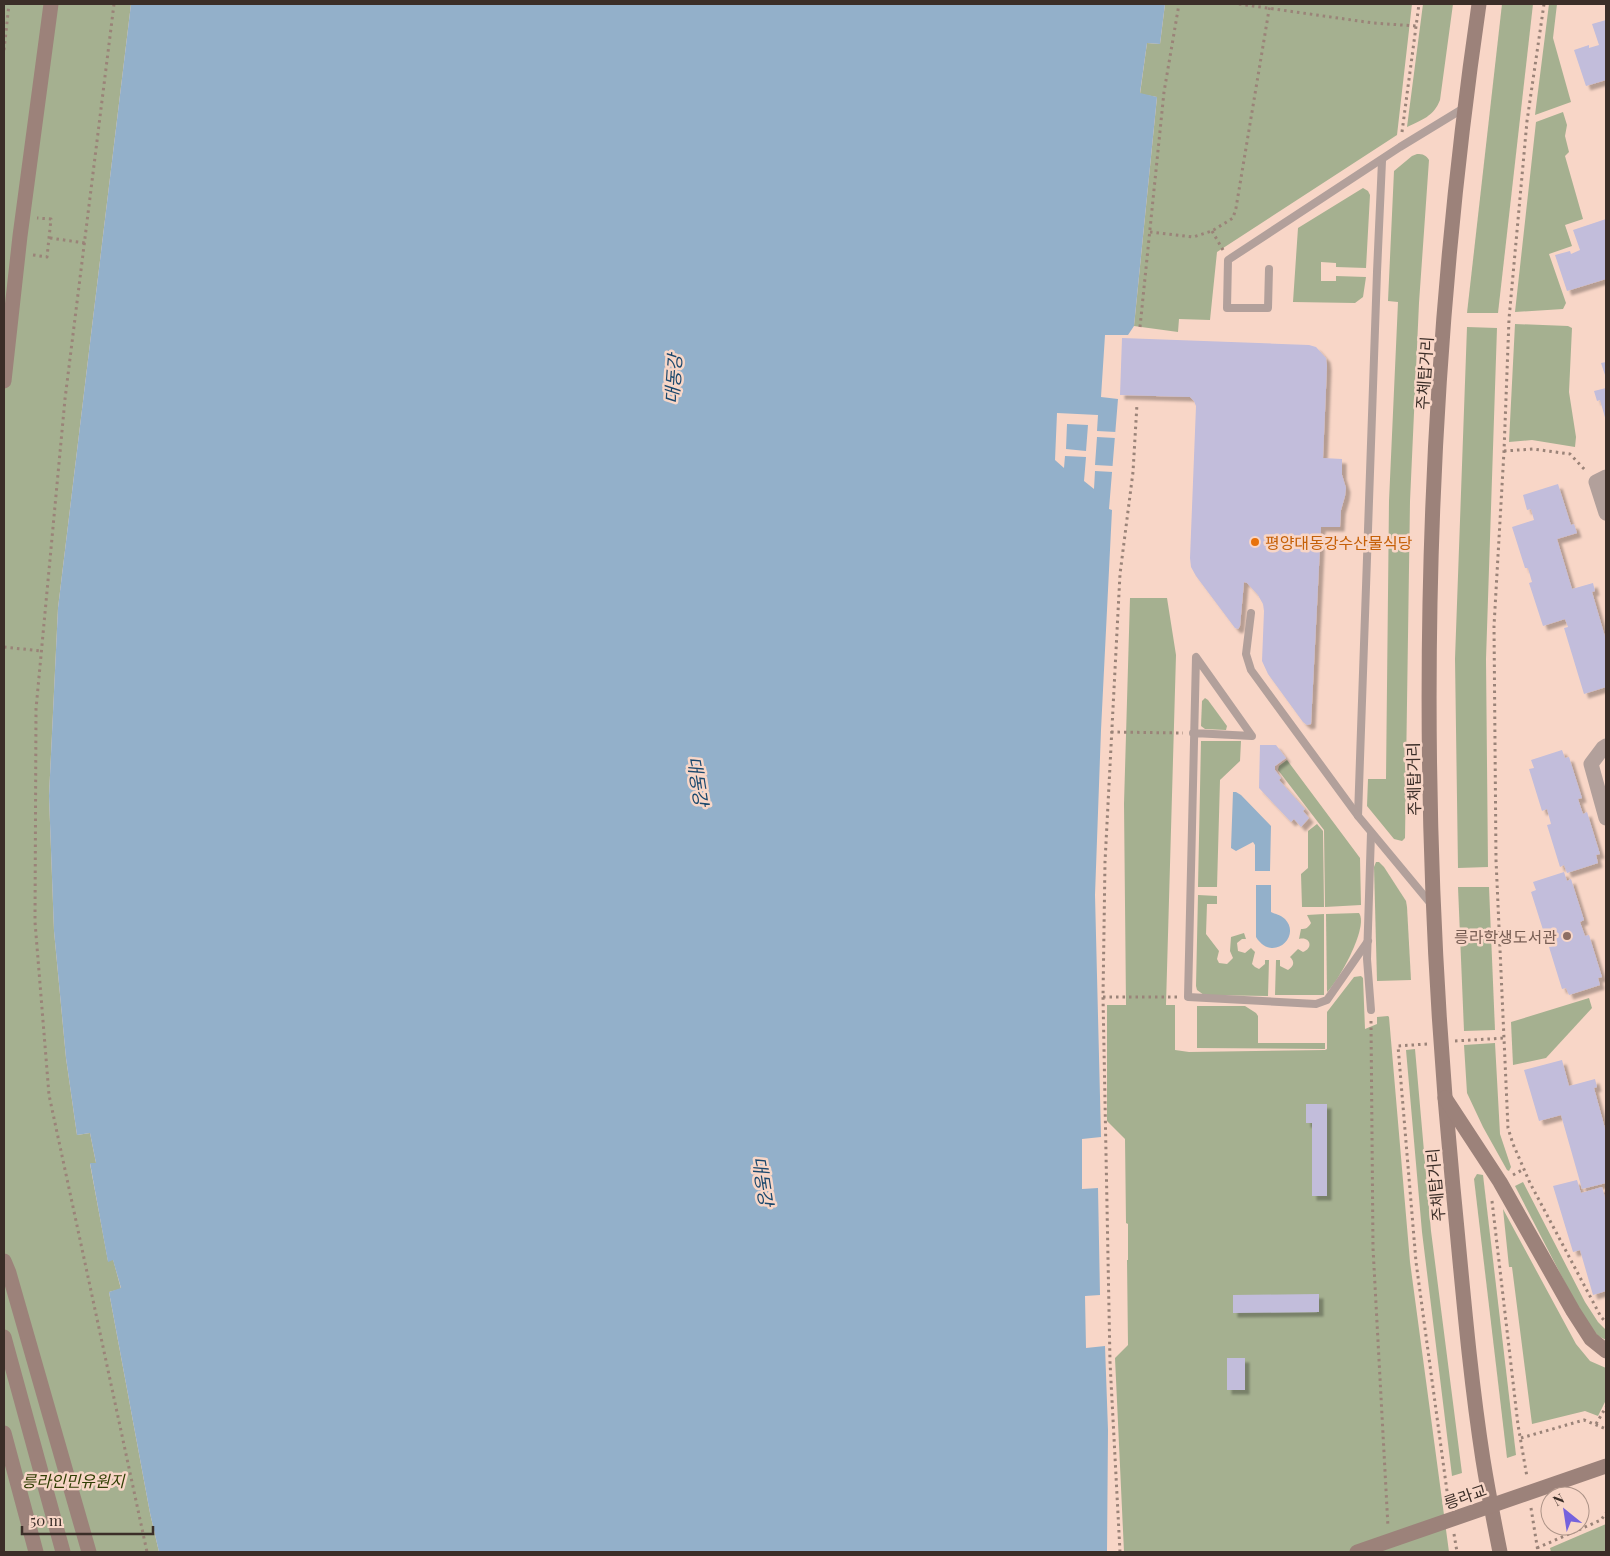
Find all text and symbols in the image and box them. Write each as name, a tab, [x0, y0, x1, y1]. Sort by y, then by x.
street label: 주체탑거리	[1411, 336, 1437, 410]
water label: 대동강	[659, 351, 687, 405]
place label: 평양대동강수산물식당	[1265, 532, 1412, 553]
marker: 평양대동강수산물식당	[1249, 536, 1261, 548]
street label: 주체탑거리	[1402, 742, 1424, 816]
water label: 대동강	[682, 755, 714, 810]
place label: 릉라학생도서관	[1454, 926, 1557, 947]
marker: 릉라학생도서관	[1561, 930, 1573, 942]
street label: 주체탑거리	[1421, 1147, 1449, 1223]
water label: 대동강	[747, 1155, 779, 1210]
park label: 릉라인민유원지	[21, 1470, 126, 1491]
street label: 릉라교	[1441, 1479, 1489, 1513]
north arrow	[1540, 1486, 1590, 1536]
text: N	[1549, 1489, 1567, 1510]
scale bar	[22, 1504, 154, 1536]
text: 50 m	[30, 1510, 63, 1530]

